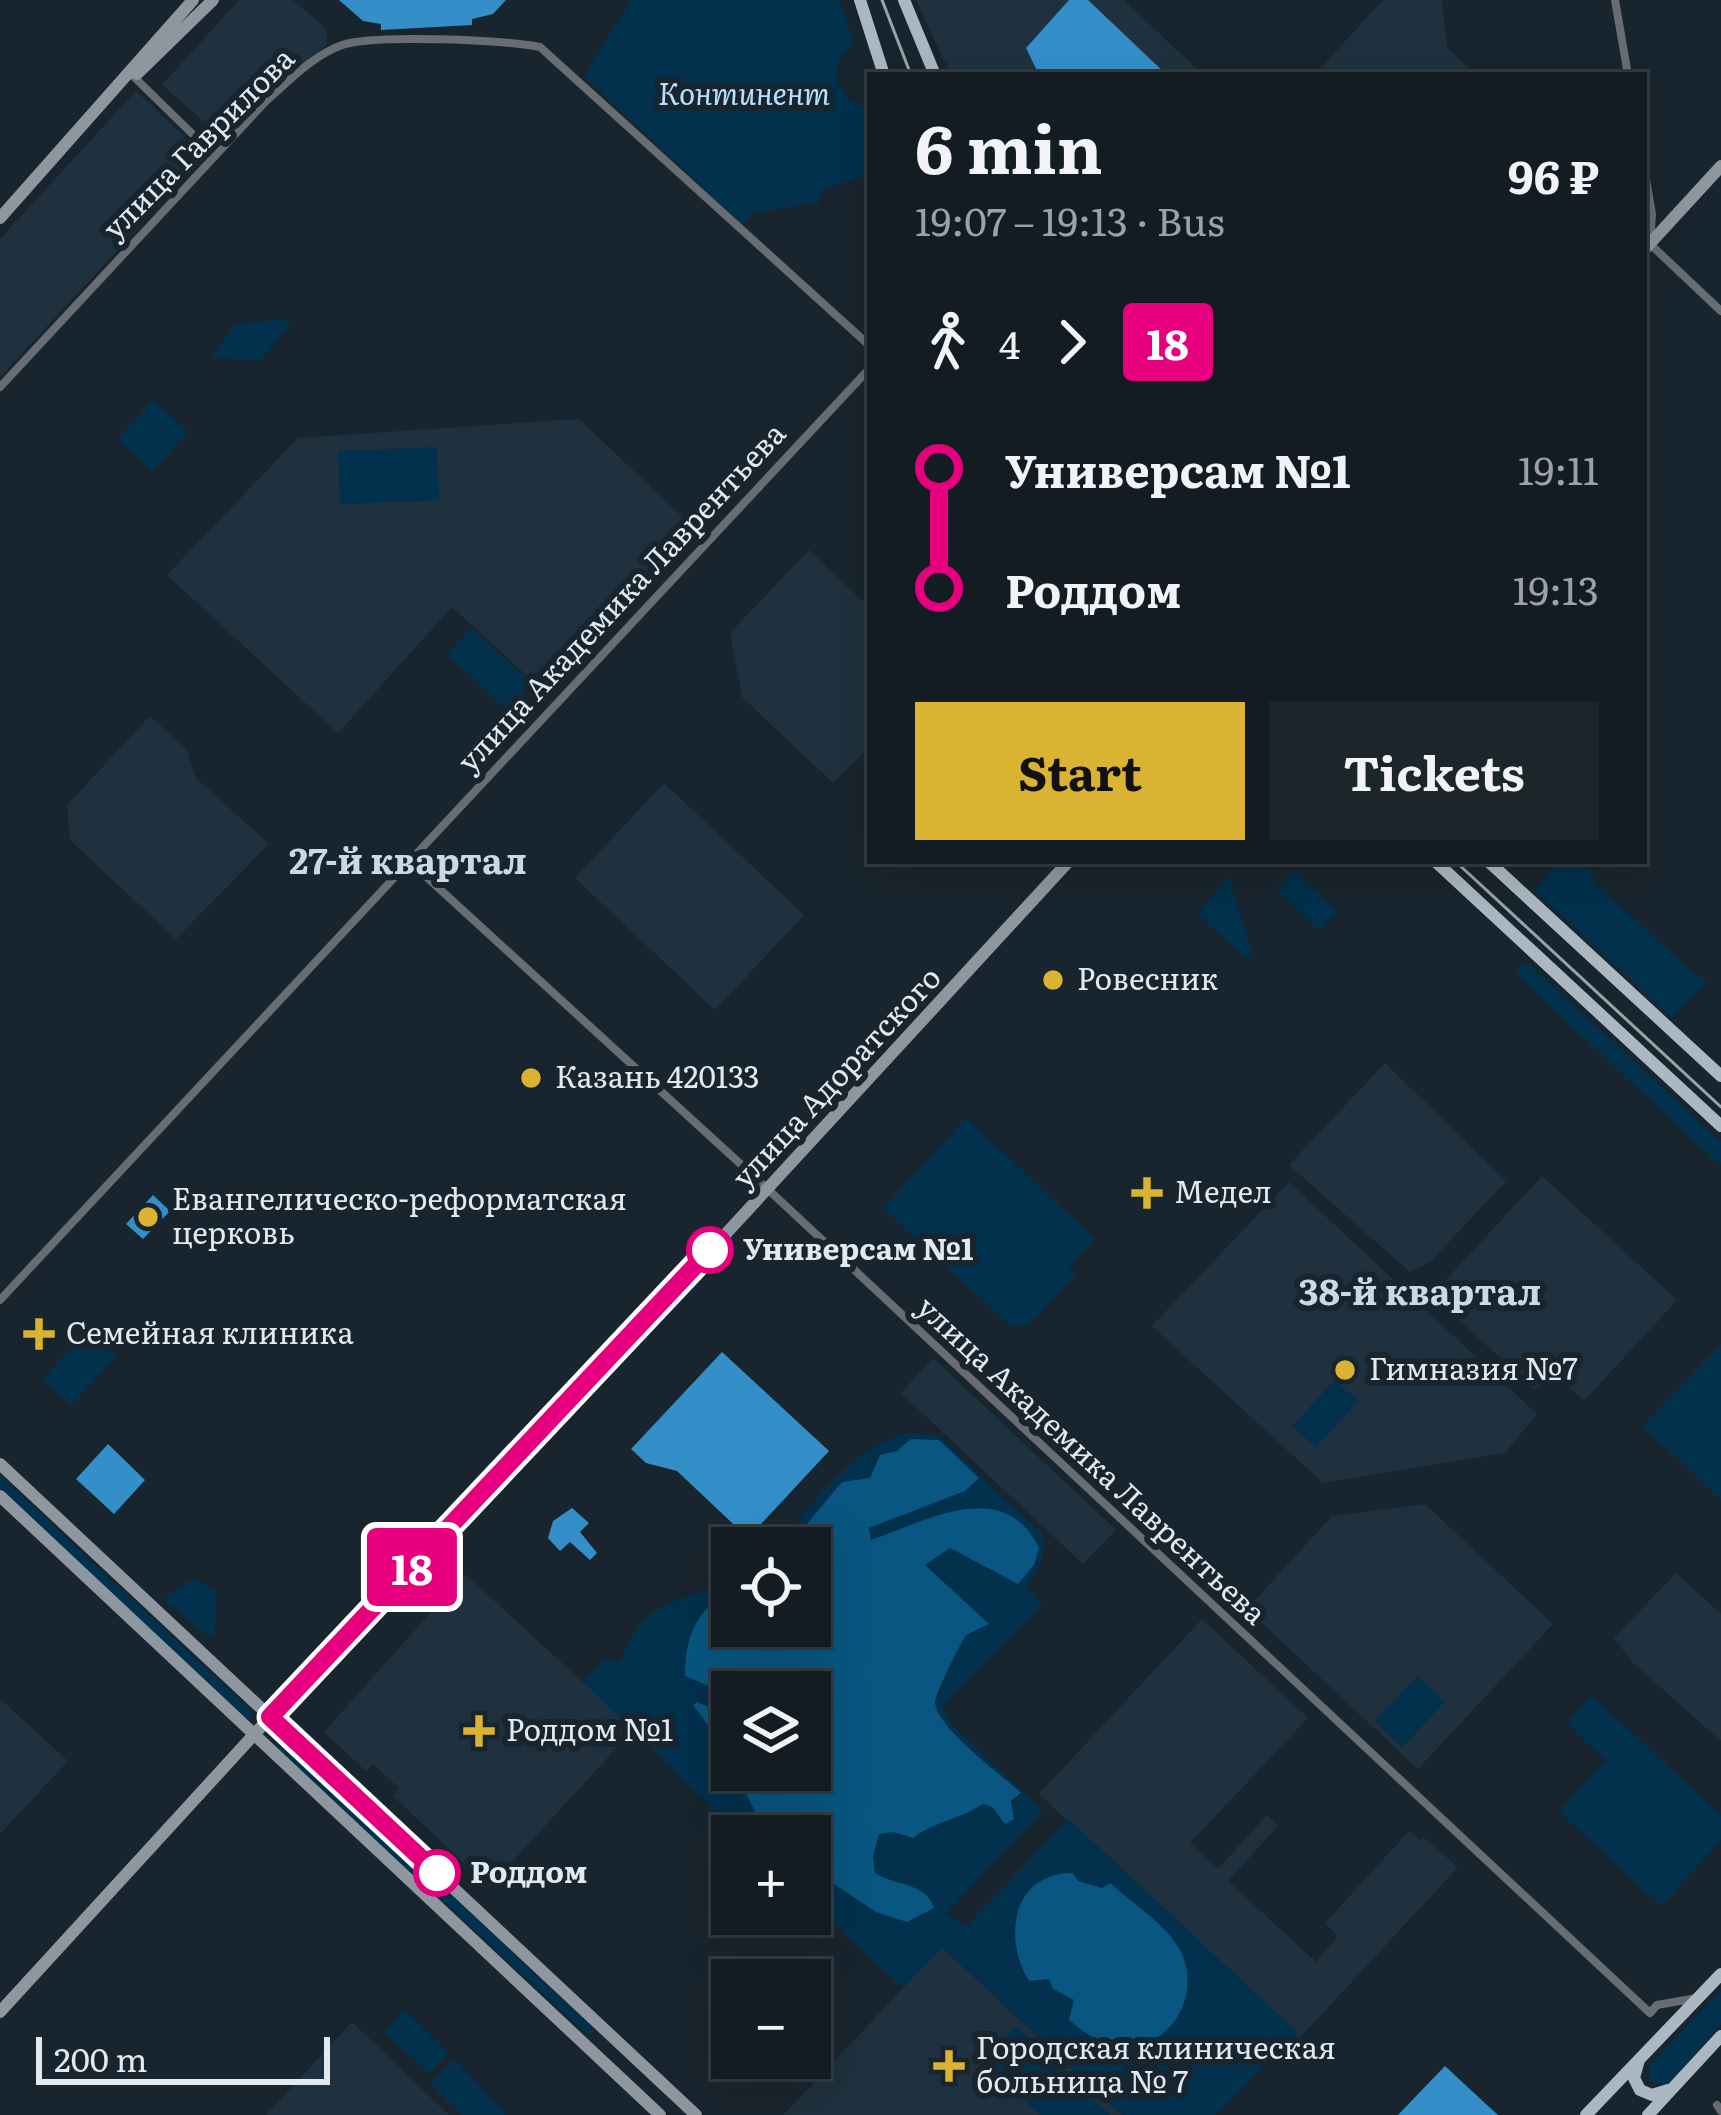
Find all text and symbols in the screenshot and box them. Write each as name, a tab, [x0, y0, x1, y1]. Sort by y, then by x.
street label: улица Гаврилова	[91, 35, 303, 248]
park label: Континент	[658, 70, 830, 114]
text: 6 min	[915, 96, 1103, 194]
text: 96 ₽	[1508, 141, 1599, 208]
text: 19:07 – 19:13 · Bus	[915, 190, 1225, 248]
icon: walk	[915, 309, 981, 375]
icon: forward	[1039, 309, 1105, 375]
text: 18	[1147, 311, 1189, 373]
text: 4	[999, 313, 1021, 371]
street label: улица Академика Лаврентьева	[445, 411, 795, 781]
text: Универсам №1	[1005, 435, 1351, 502]
text: 19:11	[1518, 439, 1599, 497]
text: Роддом	[1005, 555, 1181, 622]
text: 19:13	[1513, 559, 1599, 617]
button: Start	[915, 702, 1245, 840]
button: Tickets	[1269, 702, 1599, 840]
district label: 27-й квартал	[289, 832, 527, 885]
street label: улица Адоратского	[720, 955, 950, 1197]
place label: Ровесник	[1077, 955, 1218, 999]
marker: Ровесник	[1040, 967, 1066, 993]
place label: Казань 420133	[555, 1053, 760, 1097]
marker: Казань 420133	[518, 1065, 544, 1091]
place label: Медел	[1174, 1168, 1272, 1212]
place label: Евангелическо-реформатская церковь	[172, 1175, 627, 1253]
marker: Медел	[1131, 1177, 1163, 1209]
marker: Евангелическо-реформатская церковь	[135, 1204, 161, 1230]
place label: Универсам №1	[743, 1225, 973, 1269]
marker: Универсам №1	[688, 1228, 732, 1272]
district label: 38-й квартал	[1299, 1263, 1541, 1316]
street label: улица Академика Лаврентьева	[908, 1284, 1278, 1634]
place label: Семейная клиника	[66, 1309, 354, 1353]
marker: Семейная клиника	[23, 1318, 55, 1350]
place label: Гимназия №7	[1369, 1345, 1578, 1389]
marker: Гимназия №7	[1332, 1357, 1358, 1383]
map controls	[711, 1527, 831, 2079]
button: locate	[711, 1527, 831, 1647]
line badge: 18	[358, 1528, 466, 1606]
text: 18	[391, 1536, 433, 1598]
button: layers	[711, 1671, 831, 1791]
place label: Роддом №1	[506, 1706, 673, 1750]
marker: Роддом №1	[463, 1715, 495, 1747]
button: +	[711, 1815, 831, 1935]
place label: Роддом	[470, 1848, 587, 1892]
marker: Роддом	[415, 1851, 459, 1895]
button: −	[711, 1959, 831, 2079]
place label: Городская клиническая больница № 7	[976, 2024, 1336, 2102]
scale bar	[36, 2031, 330, 2084]
text: 200 m	[54, 2033, 148, 2082]
marker: Городская клиническая больница № 7	[933, 2050, 965, 2082]

